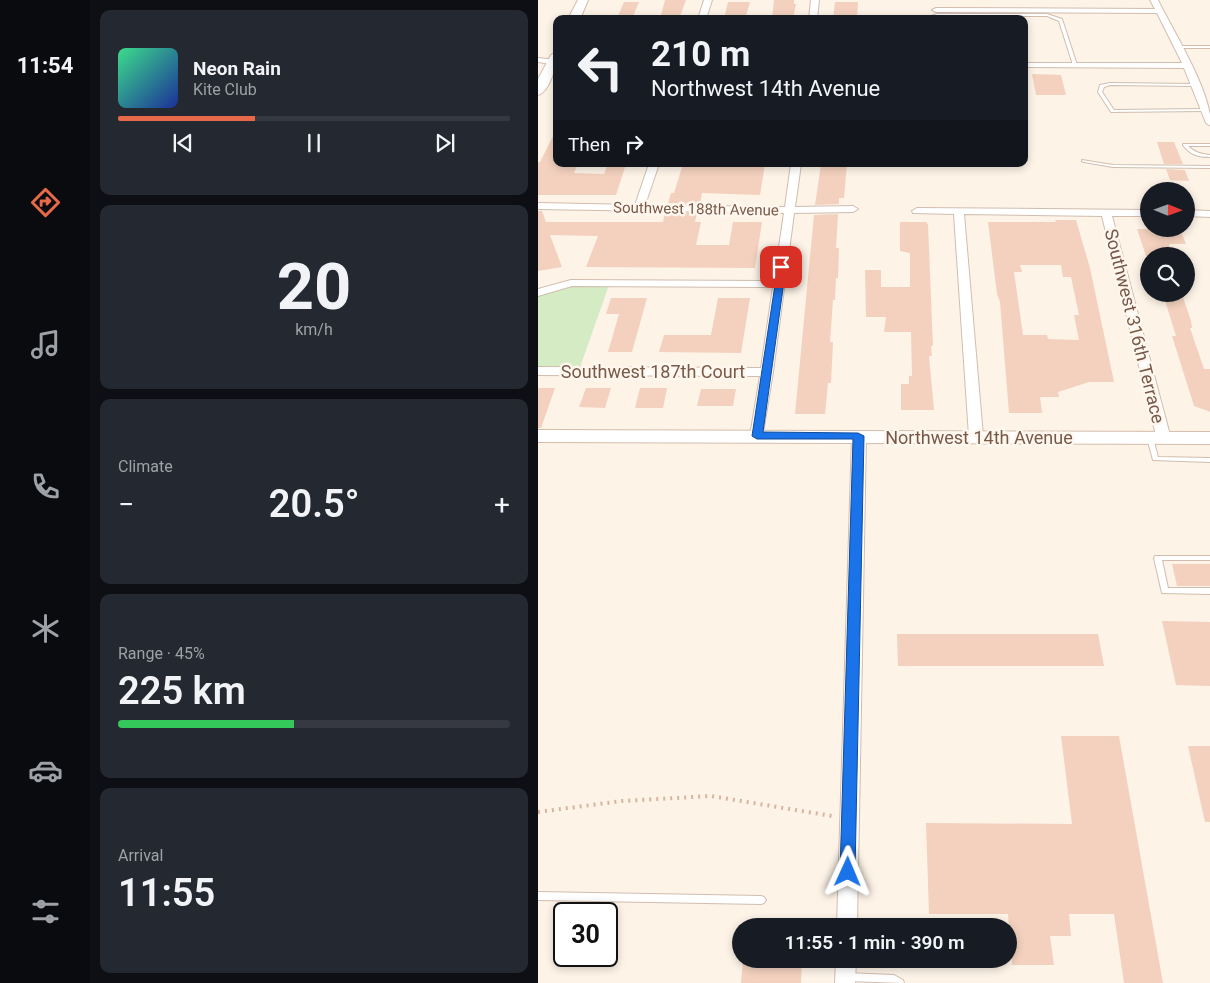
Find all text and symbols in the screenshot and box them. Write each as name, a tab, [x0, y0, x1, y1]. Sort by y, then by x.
text: 210 m	[651, 34, 750, 75]
icon: left	[568, 35, 633, 100]
text: 11:54	[17, 53, 73, 78]
text: Neon Rain	[193, 57, 281, 80]
text: Northwest 14th Avenue	[651, 76, 880, 101]
text: Kite Club	[193, 80, 257, 99]
icon: previous	[169, 129, 197, 157]
icon: pause	[300, 129, 328, 157]
icon: next	[431, 129, 459, 157]
icon: right	[620, 130, 648, 158]
text: Then	[568, 133, 610, 156]
north arrow	[1140, 182, 1196, 238]
map controls	[1140, 182, 1195, 302]
icon: directions	[28, 185, 63, 220]
street label: Southwest 188th Avenue	[613, 199, 779, 219]
street label: Southwest 316th Terrace	[1101, 227, 1169, 425]
pin	[760, 246, 802, 288]
button: search	[1140, 247, 1195, 302]
text: 20	[277, 249, 351, 325]
icon: arrive	[767, 253, 795, 281]
text: km/h	[295, 320, 333, 339]
icon: music	[28, 327, 63, 362]
street label: Southwest 187th Court	[561, 361, 745, 382]
street label: Northwest 14th Avenue	[885, 427, 1073, 448]
text: Climate	[118, 457, 173, 476]
icon: phone	[28, 469, 63, 504]
text: 20.5°	[269, 482, 359, 526]
text: −	[118, 488, 134, 521]
text: +	[494, 488, 510, 521]
icon: climate	[28, 611, 63, 646]
text: Range · 45%	[118, 644, 205, 663]
text: 225 km	[118, 669, 246, 713]
icon: car	[28, 753, 63, 788]
position arrow	[821, 845, 873, 897]
text: Arrival	[118, 846, 163, 865]
text: 11:55	[118, 871, 215, 915]
icon: filters	[28, 894, 63, 929]
speed limit sign: 30	[553, 902, 618, 967]
text: 11:55 · 1 min · 390 m	[784, 931, 965, 954]

